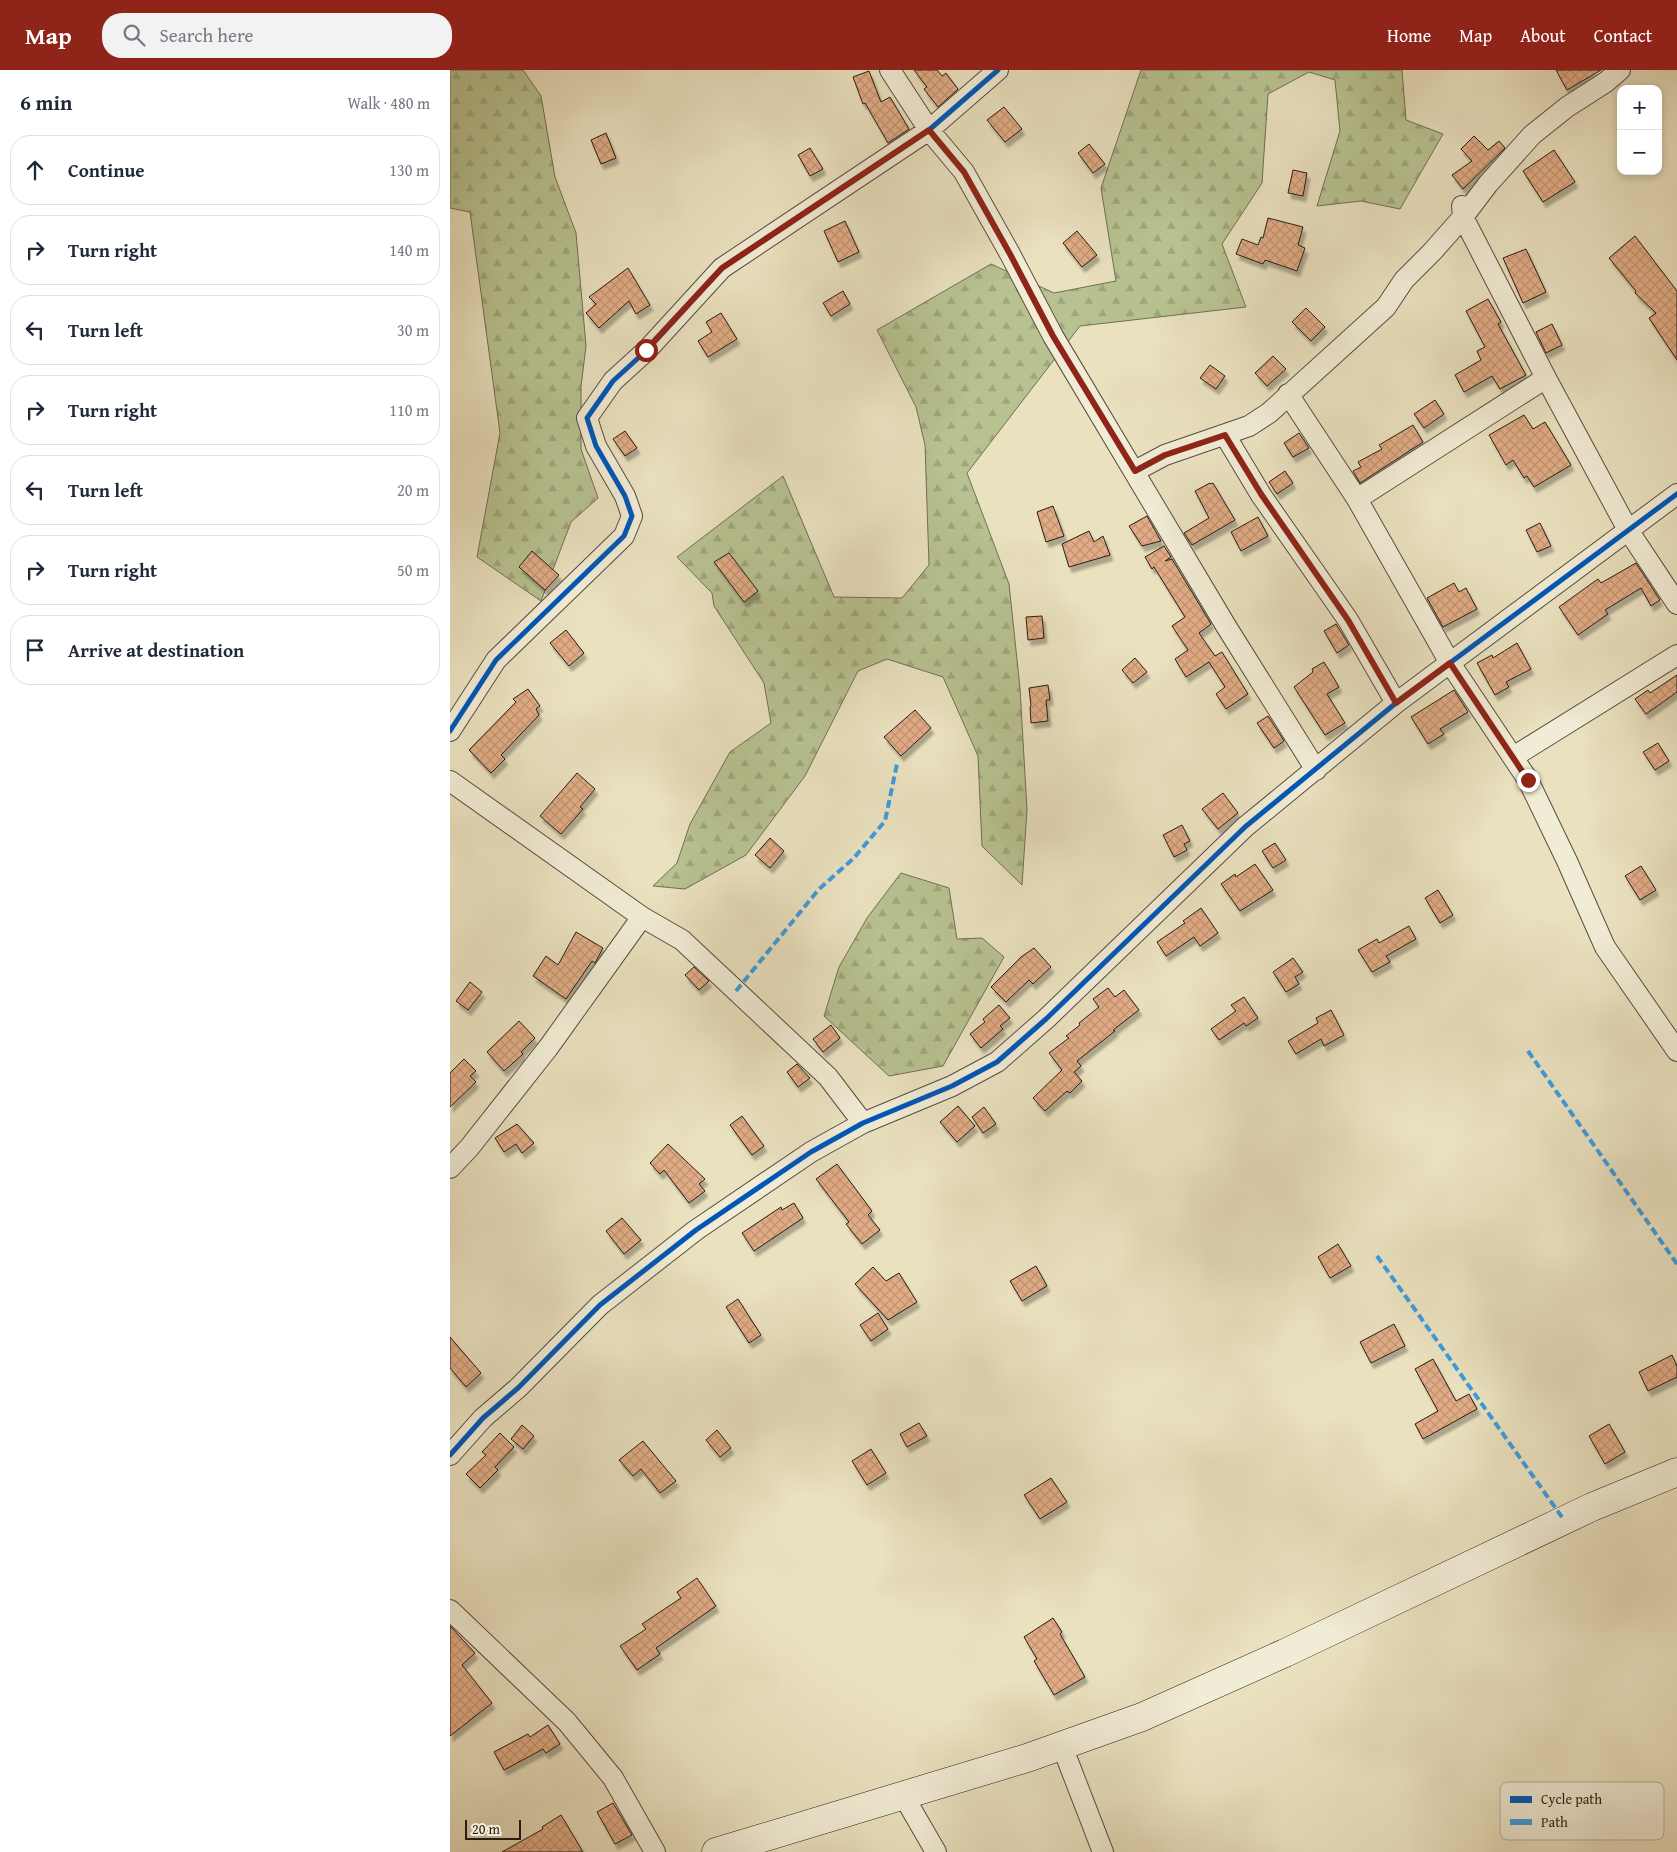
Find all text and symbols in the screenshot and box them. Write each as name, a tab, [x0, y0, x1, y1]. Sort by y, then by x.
search box	[102, 13, 452, 58]
text: Map	[25, 18, 72, 53]
icon: search	[120, 21, 148, 49]
text: Search here	[160, 21, 253, 49]
text: Home	[1387, 22, 1431, 49]
text: Map	[1459, 22, 1492, 49]
text: About	[1520, 22, 1566, 49]
text: Contact	[1594, 22, 1652, 49]
map controls	[1617, 85, 1662, 175]
button: +	[1617, 85, 1662, 130]
text: 6 min	[20, 87, 72, 118]
text: Walk · 480 m	[347, 91, 430, 115]
button: −	[1617, 130, 1662, 175]
icon: ahead	[21, 156, 49, 184]
text: Continue	[68, 156, 145, 184]
text: 130 m	[389, 158, 429, 182]
icon: right	[21, 236, 49, 264]
text: Turn right	[68, 236, 157, 264]
text: 140 m	[389, 238, 429, 262]
icon: left	[21, 316, 49, 344]
text: Turn left	[68, 316, 143, 344]
text: 30 m	[397, 318, 429, 342]
route start	[635, 339, 658, 362]
icon: right	[21, 396, 49, 424]
text: Turn right	[68, 396, 157, 424]
text: 110 m	[389, 398, 429, 422]
icon: left	[21, 476, 49, 504]
text: Turn left	[68, 476, 143, 504]
text: 20 m	[397, 478, 429, 502]
icon: right	[21, 556, 49, 584]
text: Turn right	[68, 556, 157, 584]
text: 50 m	[397, 558, 429, 582]
icon: arrive	[21, 636, 49, 664]
text: Arrive at destination	[68, 636, 244, 664]
route end	[1517, 769, 1540, 792]
legend	[1500, 1782, 1664, 1840]
text: Cycle path	[1541, 1789, 1602, 1809]
text: Path	[1541, 1812, 1568, 1832]
scale bar	[465, 1817, 521, 1840]
text: 20 m	[472, 1819, 500, 1839]

